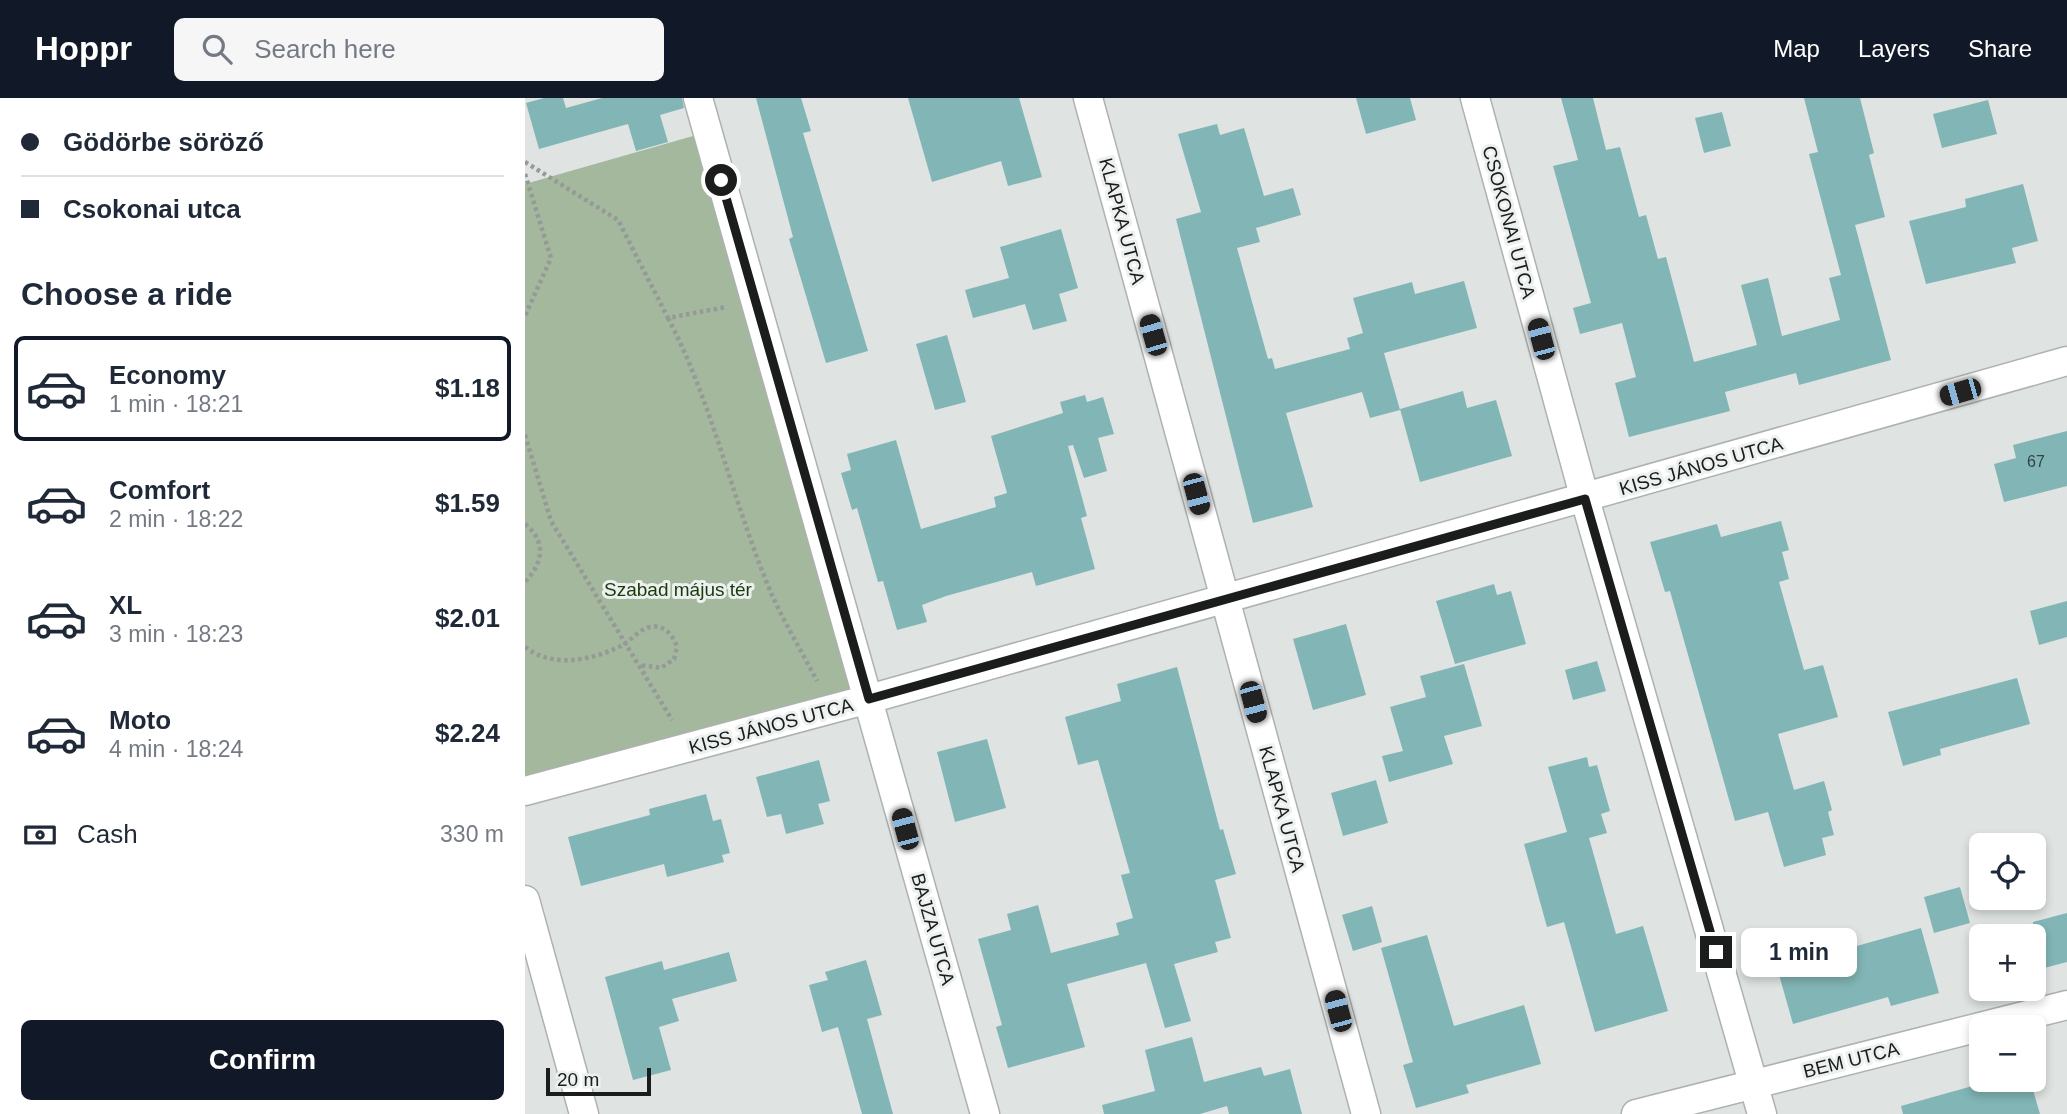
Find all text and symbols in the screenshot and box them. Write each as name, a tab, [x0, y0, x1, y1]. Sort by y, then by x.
search box	[174, 18, 664, 81]
text: Hoppr	[35, 30, 132, 67]
icon: search	[198, 30, 236, 68]
text: Search here	[254, 34, 396, 64]
text: Map	[1773, 35, 1820, 62]
text: Layers	[1858, 35, 1930, 62]
text: Share	[1968, 35, 2032, 62]
text: Gödörbe söröző	[63, 127, 264, 157]
street label: CSOKONAI UTCA	[1479, 143, 1540, 301]
street label: KLAPKA UTCA	[1095, 156, 1149, 287]
route start	[705, 164, 737, 196]
text: Csokonai utca	[63, 194, 241, 224]
text: Choose a ride	[21, 276, 233, 312]
car	[1138, 312, 1169, 358]
car	[1526, 316, 1557, 362]
icon: car	[25, 357, 88, 420]
text: Economy	[109, 360, 226, 390]
text: $1.18	[435, 373, 500, 403]
car	[1937, 376, 1984, 408]
text: 1 min · 18:21	[109, 391, 243, 417]
street label: KISS JÁNOS UTCA	[1617, 433, 1785, 499]
house number: 67	[2027, 453, 2045, 470]
car	[1181, 471, 1212, 517]
icon: car	[25, 472, 88, 535]
text: Comfort	[109, 475, 210, 505]
text: $1.59	[435, 488, 500, 518]
text: 2 min · 18:22	[109, 506, 243, 532]
park label: Szabad május tér	[604, 579, 753, 600]
icon: car	[25, 587, 88, 650]
text: XL	[109, 590, 142, 620]
text: $2.01	[435, 603, 500, 633]
text: 3 min · 18:23	[109, 621, 243, 647]
car	[1238, 679, 1269, 725]
street label: KISS JÁNOS UTCA	[687, 694, 856, 758]
icon: car	[25, 702, 88, 765]
text: Moto	[109, 705, 171, 735]
text: $2.24	[435, 718, 500, 748]
text: 4 min · 18:24	[109, 736, 243, 762]
street label: KLAPKA UTCA	[1255, 744, 1309, 875]
car	[890, 806, 921, 852]
icon: cash	[21, 816, 59, 854]
text: Cash	[77, 819, 138, 849]
text: 330 m	[440, 821, 504, 847]
map controls	[1969, 833, 2046, 1092]
button: locate	[1969, 833, 2046, 910]
street label: BAJZA UTCA	[907, 871, 959, 988]
button: +	[1969, 924, 2046, 1001]
callout: 1 min	[1741, 928, 1856, 976]
route end	[1700, 936, 1732, 968]
text: 1 min	[1769, 939, 1829, 965]
car	[1323, 988, 1354, 1034]
button: −	[1969, 1015, 2046, 1092]
button: Confirm	[21, 1020, 504, 1100]
street label: BEM UTCA	[1801, 1038, 1901, 1082]
scale bar	[546, 1065, 651, 1097]
text: 20 m	[557, 1069, 599, 1090]

